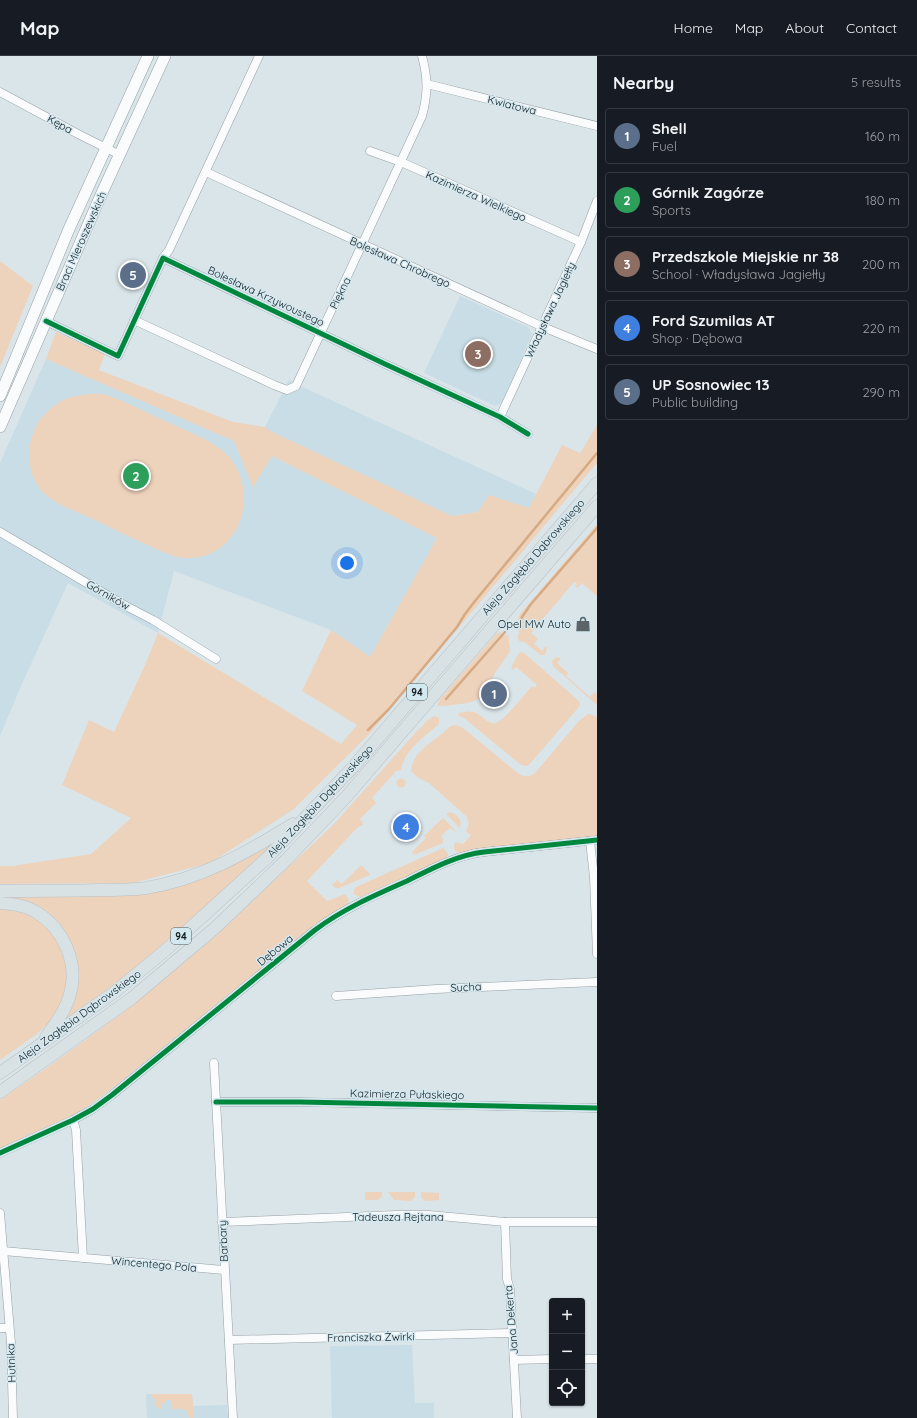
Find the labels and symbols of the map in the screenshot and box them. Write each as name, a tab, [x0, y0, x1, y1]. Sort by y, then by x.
street label: Kwiatowa	[486, 92, 538, 118]
street label: Kępa	[45, 111, 75, 137]
street label: Kazimierza Wielkiego	[423, 167, 529, 225]
street label: Braci Mieroszewskich	[53, 189, 109, 293]
street label: Bolesława Chrobrego	[347, 233, 453, 291]
pin: 5	[120, 260, 146, 290]
street label: Władysława Jagiełły	[522, 260, 578, 360]
street label: Bolesława Krzywoustego	[205, 263, 327, 329]
street label: Piękna	[326, 275, 354, 311]
pin: 3	[465, 339, 491, 369]
pin: 2	[123, 461, 149, 491]
street label: Aleja Zagłębia Dąbrowskiego	[479, 496, 588, 618]
your location	[337, 553, 357, 573]
street label: Górników	[84, 577, 132, 613]
shop icon: Opel MW Auto	[574, 615, 592, 633]
place label: Opel MW Auto	[498, 617, 571, 631]
pin: 1	[481, 679, 507, 709]
road number: 94	[407, 684, 427, 700]
street label: Aleja Zagłębia Dąbrowskiego	[264, 741, 376, 860]
pin: 4	[393, 812, 419, 842]
road number: 94	[171, 928, 191, 944]
street label: Dębowa	[254, 931, 296, 969]
street label: Aleja Zagłębia Dąbrowskiego	[14, 966, 144, 1066]
street label: Sucha	[450, 979, 482, 995]
street label: Kazimierza Pułaskiego	[350, 1086, 465, 1102]
street label: Tadeusza Rejtana	[352, 1210, 444, 1224]
street label: Barbary	[215, 1220, 231, 1262]
street label: Wincentego Pola	[111, 1253, 197, 1275]
street label: Jana Dekerta	[501, 1285, 521, 1355]
street label: Franciszka Żwirki	[327, 1329, 415, 1345]
street label: Hutnika	[3, 1343, 19, 1383]

